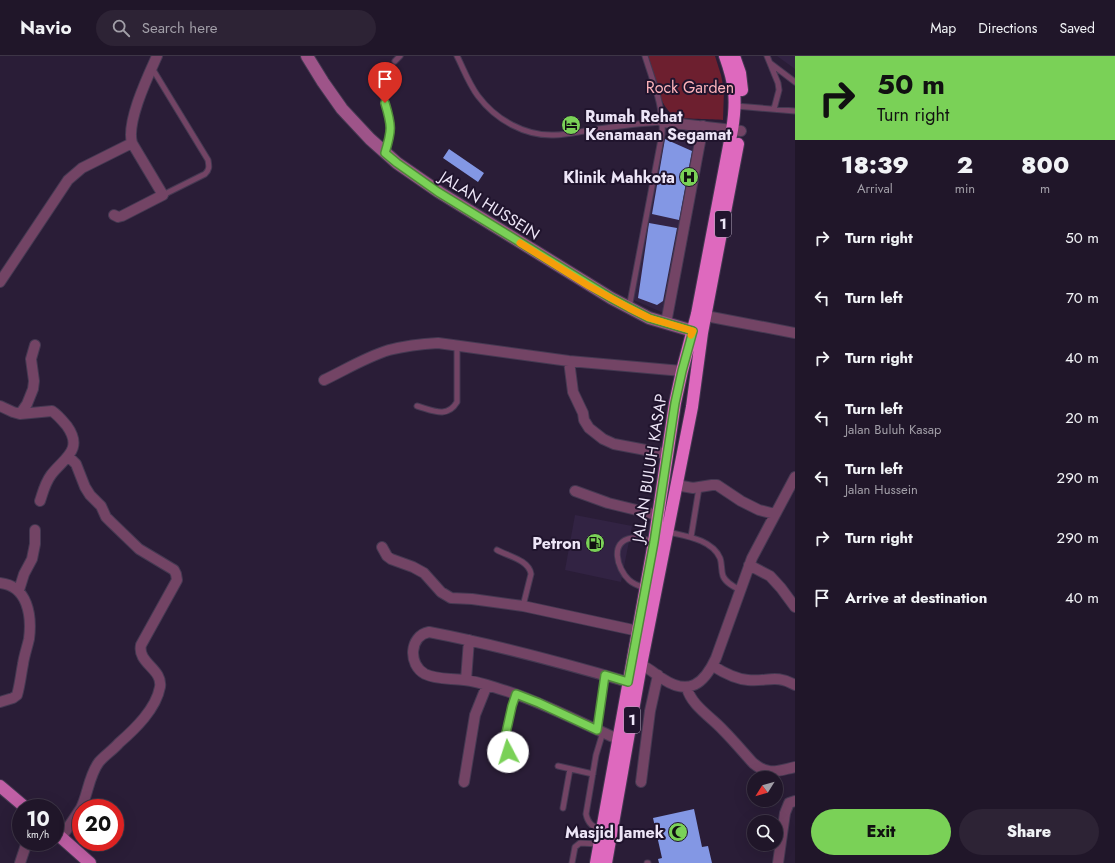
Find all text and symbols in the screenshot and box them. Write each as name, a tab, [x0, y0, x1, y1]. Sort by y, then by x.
search box	[96, 10, 376, 46]
text: Navio	[20, 14, 72, 41]
icon: search	[110, 17, 132, 39]
text: Search here	[142, 17, 218, 39]
text: Map	[930, 18, 956, 38]
text: Directions	[978, 18, 1038, 38]
text: Saved	[1060, 18, 1095, 38]
pin	[368, 62, 402, 103]
text: 50 m	[877, 64, 945, 105]
icon: arrive	[374, 68, 396, 90]
icon: right	[811, 72, 863, 124]
park label: Rock Garden	[646, 76, 734, 99]
text: Turn right	[877, 102, 949, 128]
place label: Rumah Rehat Kenamaan Segamat	[585, 105, 732, 146]
hotel icon: Rumah Rehat Kenamaan Segamat	[560, 114, 582, 136]
text: 18:39	[841, 147, 909, 182]
text: 2	[957, 147, 973, 182]
text: 800	[1021, 147, 1069, 182]
street label: JALAN HUSSEIN	[434, 164, 544, 245]
place label: Klinik Mahkota	[563, 166, 675, 189]
hospital icon: Klinik Mahkota	[678, 166, 700, 188]
text: Arrival	[857, 179, 893, 198]
text: min	[955, 179, 975, 198]
text: m	[1040, 179, 1050, 198]
road number: 1	[715, 211, 731, 237]
icon: right	[811, 227, 833, 249]
text: Turn right	[845, 227, 913, 249]
text: 50 m	[1065, 227, 1099, 249]
icon: left	[811, 287, 833, 309]
text: Turn left	[845, 287, 903, 309]
text: 70 m	[1066, 287, 1099, 309]
icon: right	[811, 347, 833, 369]
text: Turn right	[845, 347, 913, 369]
text: 40 m	[1065, 347, 1099, 369]
street label: JALAN BULUH KASAP	[626, 392, 673, 546]
text: Turn left	[845, 398, 903, 420]
icon: left	[811, 407, 833, 429]
text: 20 m	[1065, 407, 1099, 429]
text: Jalan Buluh Kasap	[845, 420, 941, 439]
text: Turn left	[845, 458, 903, 480]
icon: left	[811, 467, 833, 489]
text: 290 m	[1057, 467, 1099, 489]
text: Jalan Hussein	[845, 480, 918, 499]
icon: right	[811, 527, 833, 549]
text: Turn right	[845, 527, 913, 549]
text: 290 m	[1057, 527, 1099, 549]
place label: Petron	[532, 532, 581, 555]
fuel station icon: Petron	[584, 532, 606, 554]
icon: arrive	[811, 587, 833, 609]
text: Arrive at destination	[845, 587, 987, 609]
text: 40 m	[1065, 587, 1099, 609]
road number: 1	[624, 707, 640, 733]
position arrow	[487, 731, 529, 773]
north arrow	[747, 771, 783, 807]
map controls	[747, 771, 783, 851]
speed limit sign: 20	[72, 799, 124, 851]
text: 10	[26, 805, 50, 834]
button: Exit	[811, 809, 951, 855]
button: Share	[959, 809, 1099, 855]
button: search	[747, 815, 783, 851]
place label: Masjid Jamek	[565, 821, 665, 844]
mosque icon: Masjid Jamek	[667, 821, 689, 843]
text: km/h	[27, 827, 49, 842]

